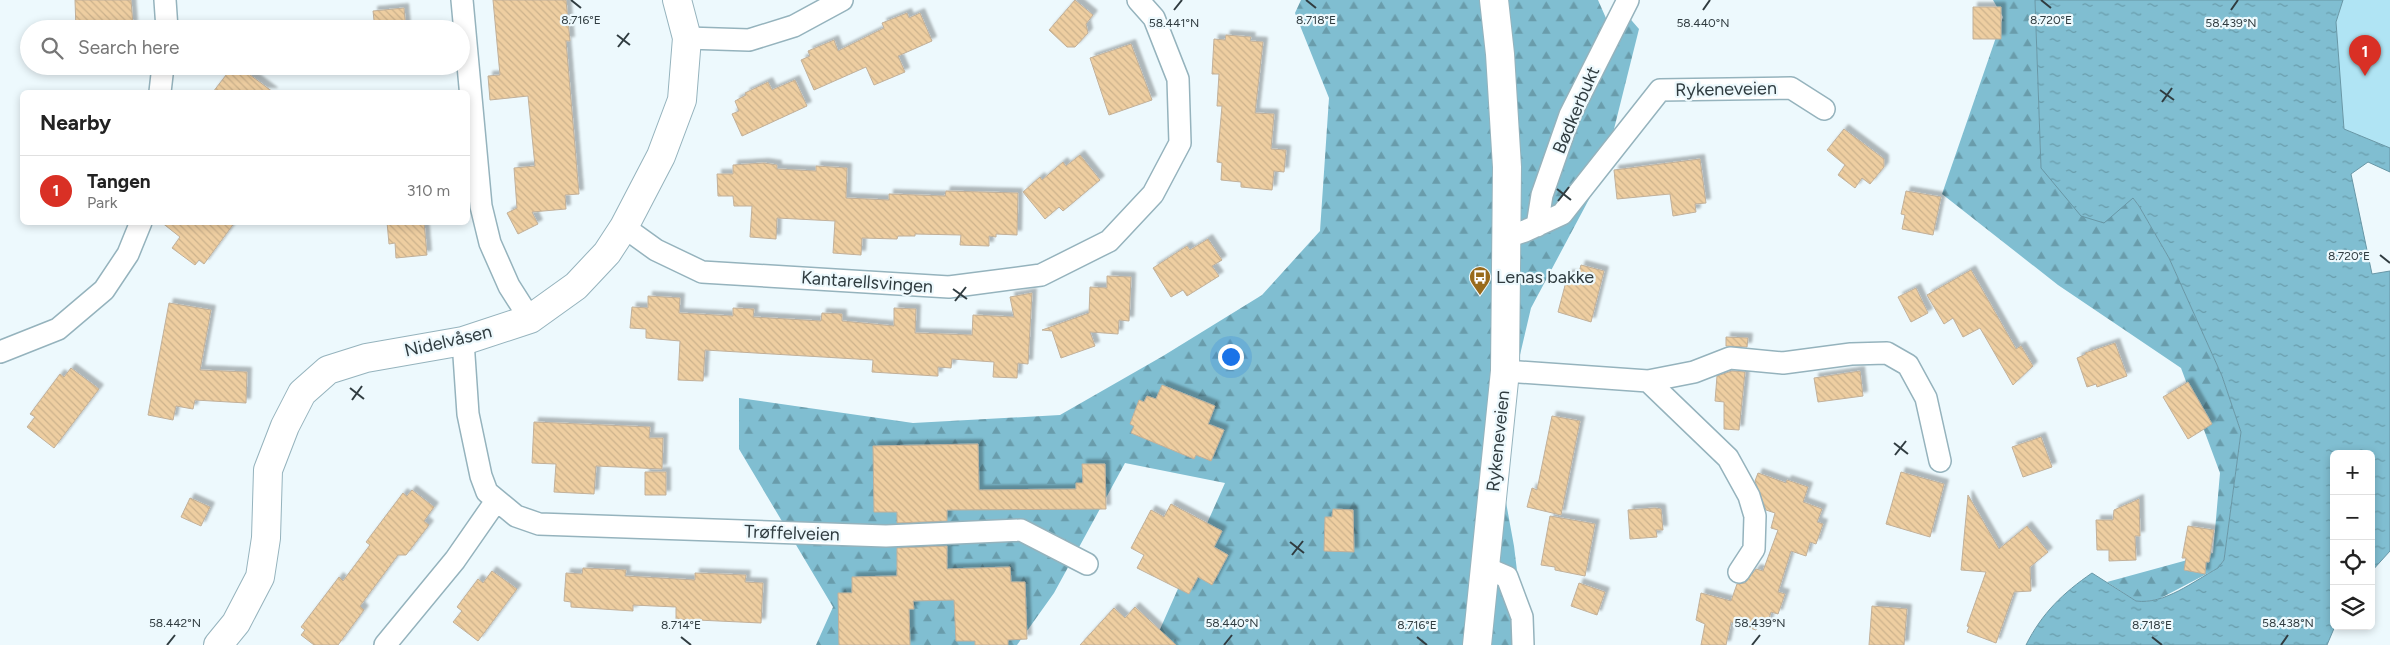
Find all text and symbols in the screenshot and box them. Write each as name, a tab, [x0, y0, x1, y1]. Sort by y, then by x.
text: 8.716°E	[561, 13, 601, 27]
text: 8.718°E	[1296, 13, 1336, 27]
text: 8.720°E	[2030, 13, 2072, 27]
text: 58.441°N	[1149, 16, 1199, 30]
text: 58.440°N	[1676, 16, 1730, 30]
text: 58.439°N	[2205, 16, 2257, 30]
search box	[20, 20, 470, 75]
icon: search	[38, 34, 66, 62]
pin: 1	[2349, 35, 2381, 76]
text: Search here	[78, 36, 180, 59]
street label: Bødkerbukt	[1548, 63, 1604, 157]
street label: Rykeneveien	[1675, 77, 1777, 101]
text: Nearby	[40, 110, 111, 135]
text: Tangen	[87, 170, 151, 193]
text: 1	[53, 181, 59, 200]
text: 310 m	[407, 181, 450, 200]
text: Park	[87, 193, 117, 212]
text: 8.720°E	[2328, 249, 2370, 263]
bus stop icon: Lenas bakke	[1468, 265, 1492, 296]
street label: Kantarellsvingen	[800, 266, 934, 298]
place label: Lenas bakke	[1496, 266, 1594, 288]
street label: Nidelvåsen	[402, 320, 494, 362]
your location	[1218, 344, 1244, 370]
street label: Rykeneveien	[1482, 389, 1514, 493]
map controls	[2330, 450, 2375, 630]
button: +	[2330, 450, 2375, 495]
button: −	[2330, 495, 2375, 540]
street label: Trøffelveien	[744, 520, 840, 546]
button: locate	[2330, 540, 2375, 585]
button: layers	[2330, 585, 2375, 630]
text: 58.442°N	[149, 616, 201, 630]
text: 58.440°N	[1205, 616, 1259, 630]
text: 58.439°N	[1734, 616, 1786, 630]
text: 58.438°N	[2262, 616, 2314, 630]
text: 8.714°E	[661, 618, 701, 632]
text: 8.716°E	[1397, 618, 1437, 632]
text: 8.718°E	[2132, 618, 2172, 632]

